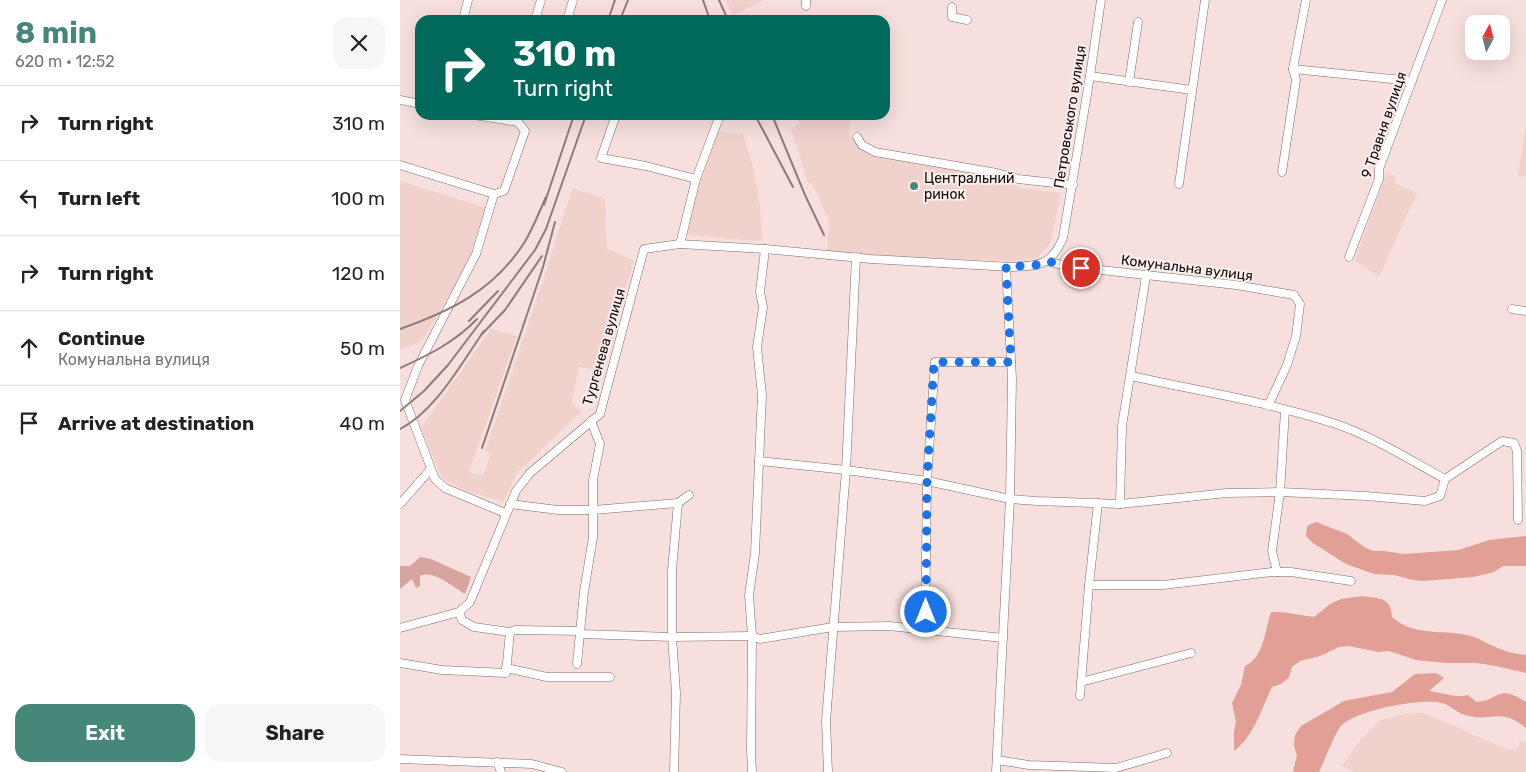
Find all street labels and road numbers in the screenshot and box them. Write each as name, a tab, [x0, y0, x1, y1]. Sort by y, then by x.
street label: Петровського вулиця	[1050, 44, 1090, 190]
street label: 9 Травня вулиця	[1358, 70, 1410, 180]
street label: Комунальна вулиця	[1120, 251, 1254, 285]
street label: Тургенева вулиця	[579, 286, 629, 408]

